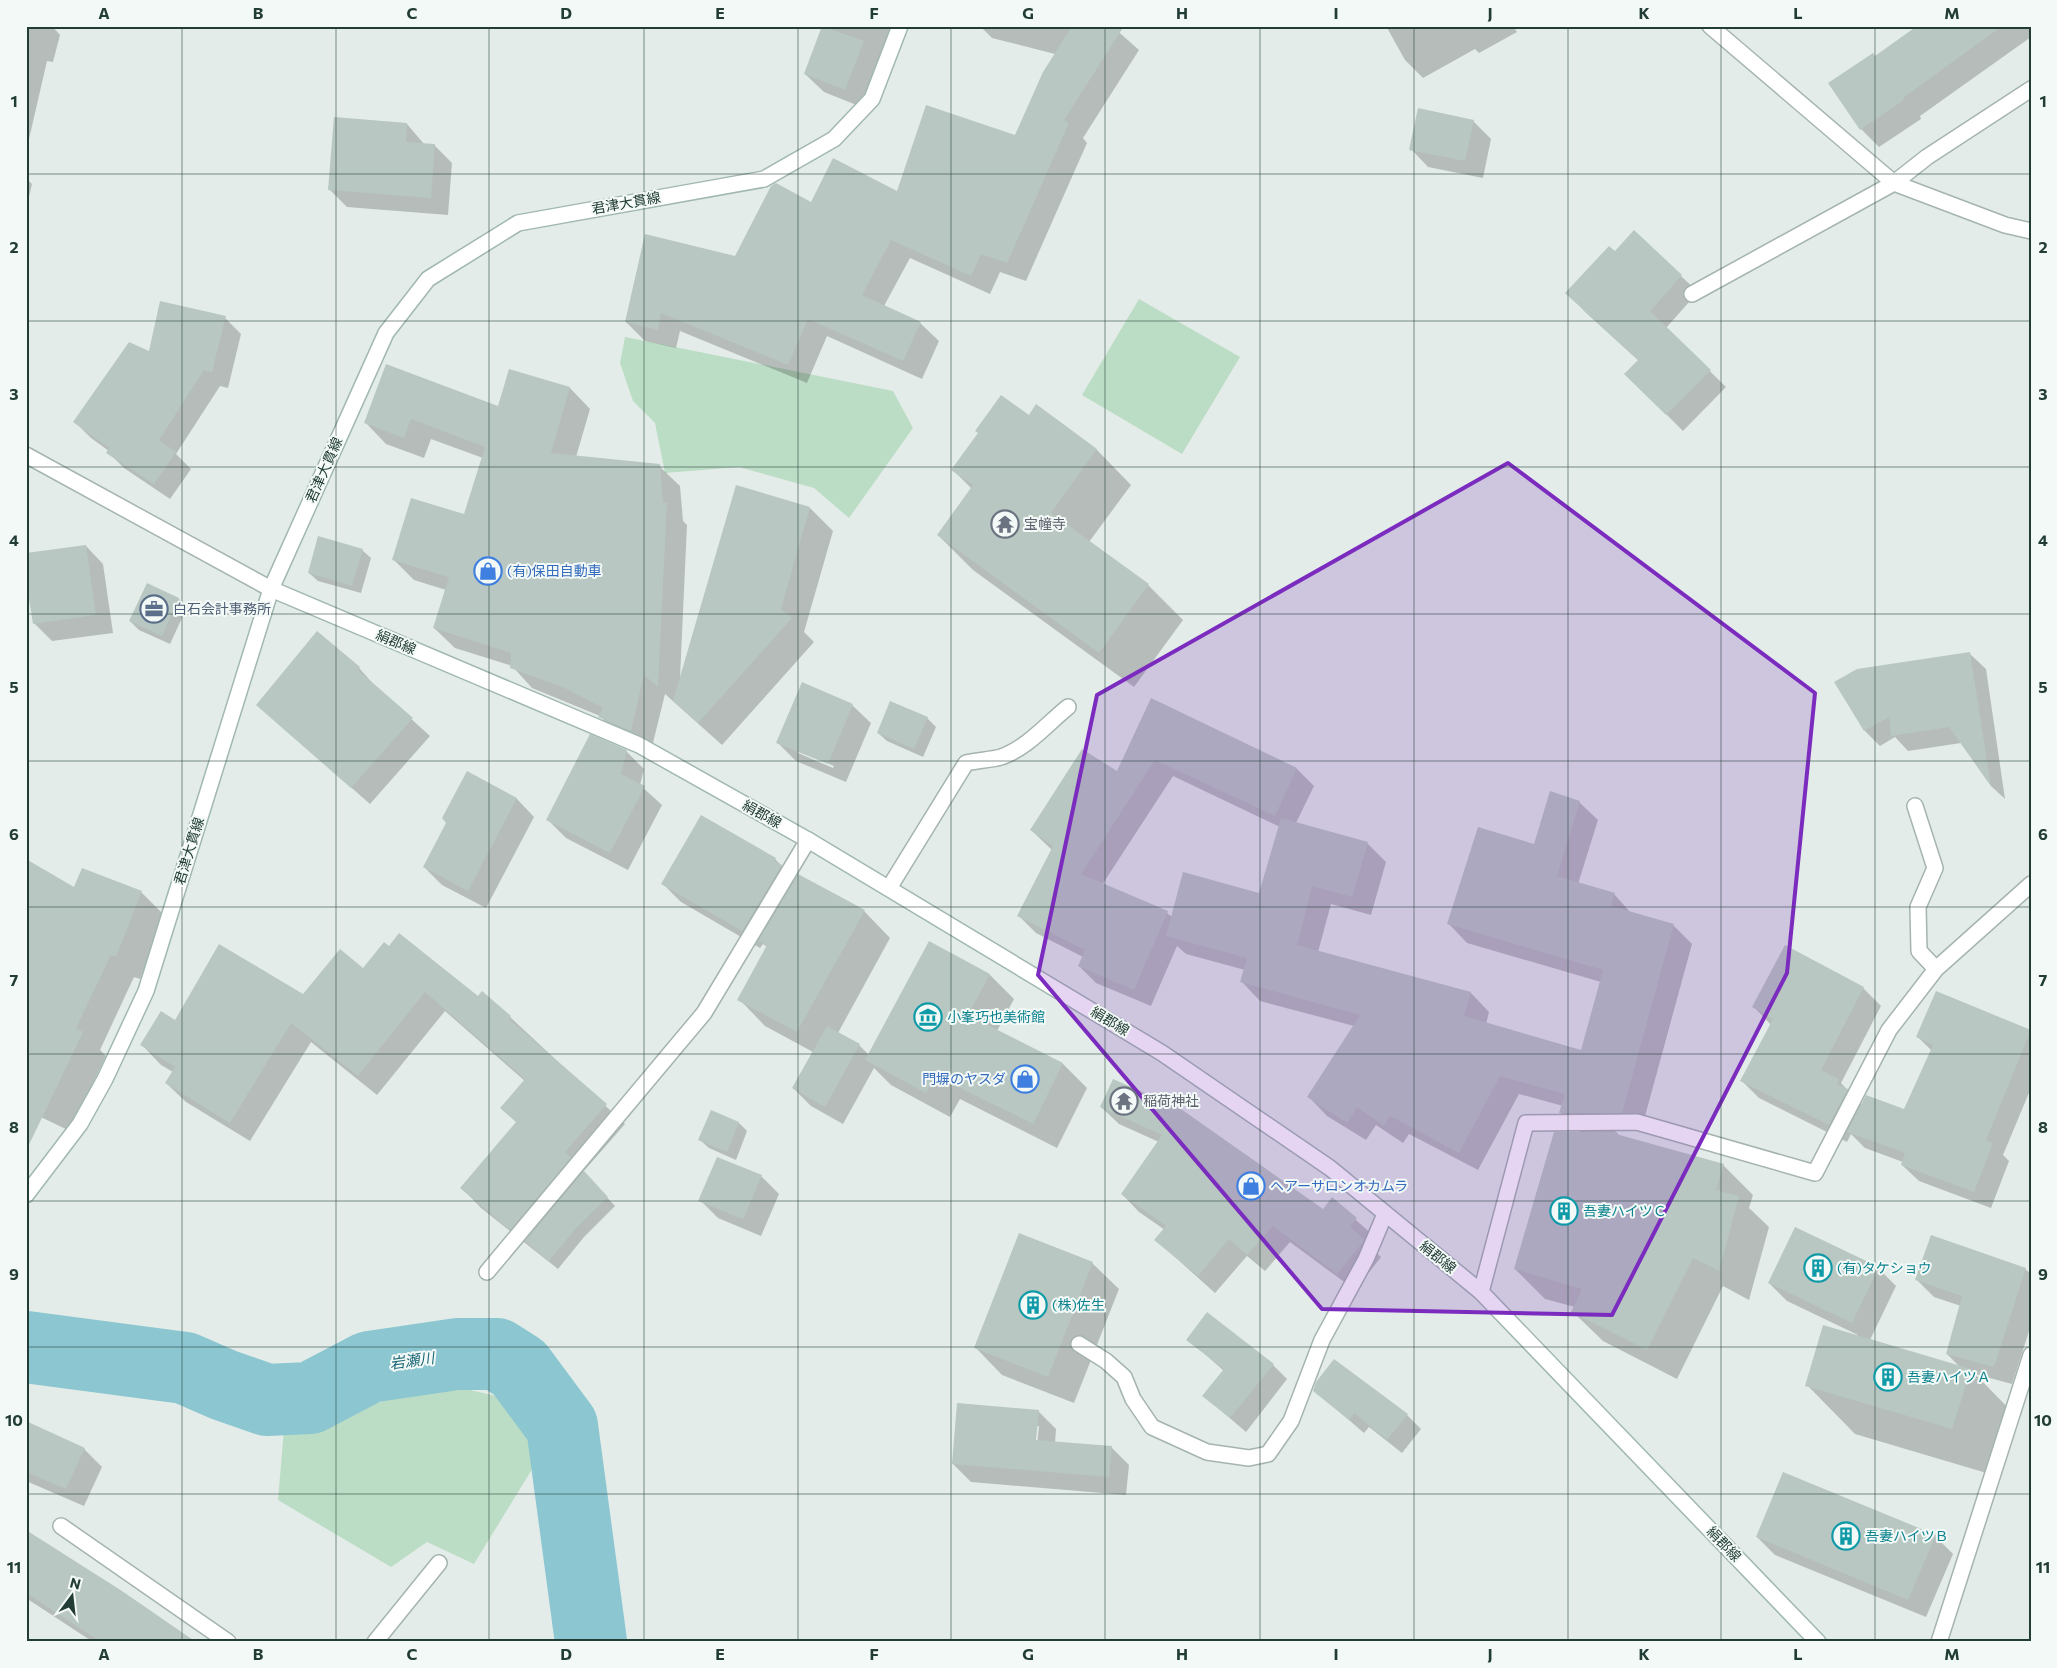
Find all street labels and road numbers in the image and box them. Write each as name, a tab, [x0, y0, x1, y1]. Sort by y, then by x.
street label: 君津大貫線	[590, 188, 662, 217]
street label: 君津大貫線	[302, 434, 346, 505]
street label: 絹郡線	[374, 626, 419, 658]
street label: 絹郡線	[740, 796, 785, 831]
street label: 君津大貫線	[170, 815, 207, 887]
street label: 絹郡線	[1088, 1002, 1133, 1039]
street label: 絹郡線	[1417, 1237, 1460, 1276]
street label: 絹郡線	[1704, 1523, 1745, 1565]

